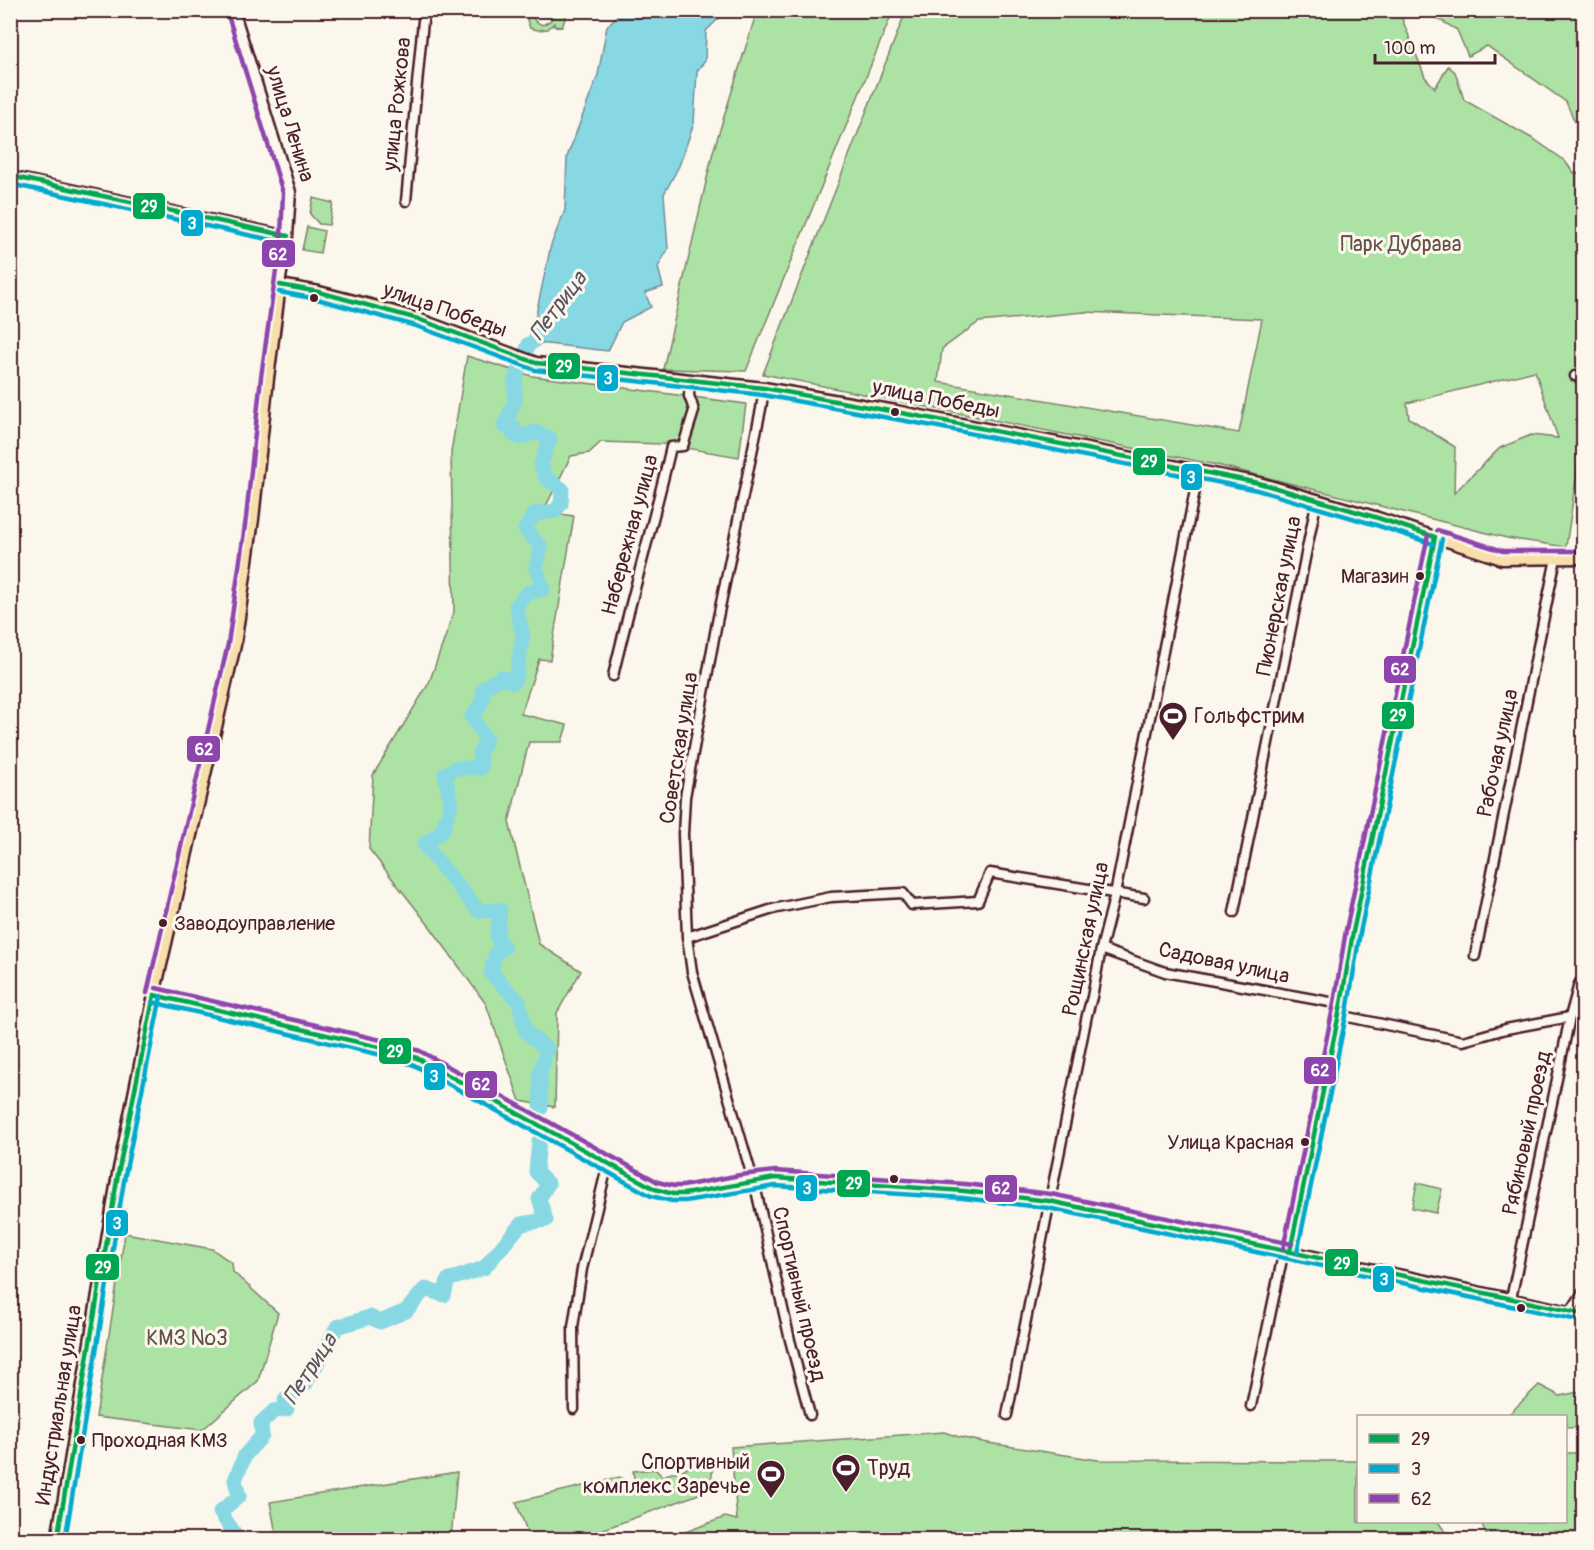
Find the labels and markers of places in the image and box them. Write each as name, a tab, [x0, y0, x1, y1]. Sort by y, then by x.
unlabelled marker	[308, 292, 320, 304]
unlabelled marker	[889, 406, 901, 418]
place label: Магазин	[1341, 564, 1409, 589]
marker: Магазин	[1414, 570, 1426, 582]
sports icon: Гольфстрим	[1157, 700, 1189, 742]
place label: Гольфстрим	[1194, 703, 1305, 730]
place label: Заводоуправление	[174, 911, 335, 936]
marker: Заводоуправление	[157, 917, 169, 929]
place label: Улица Красная	[1167, 1130, 1294, 1155]
marker: Улица Красная	[1299, 1136, 1311, 1148]
unlabelled marker	[888, 1173, 900, 1185]
unlabelled marker	[1515, 1302, 1527, 1314]
place label: Проходная КМЗ	[92, 1428, 228, 1453]
marker: Проходная КМЗ	[75, 1434, 87, 1446]
place label: Спортивный комплекс Заречье	[583, 1449, 751, 1500]
sports icon: Труд	[830, 1452, 862, 1494]
place label: Труд	[867, 1455, 911, 1482]
sports icon: Спортивный комплекс Заречье	[755, 1458, 787, 1500]

